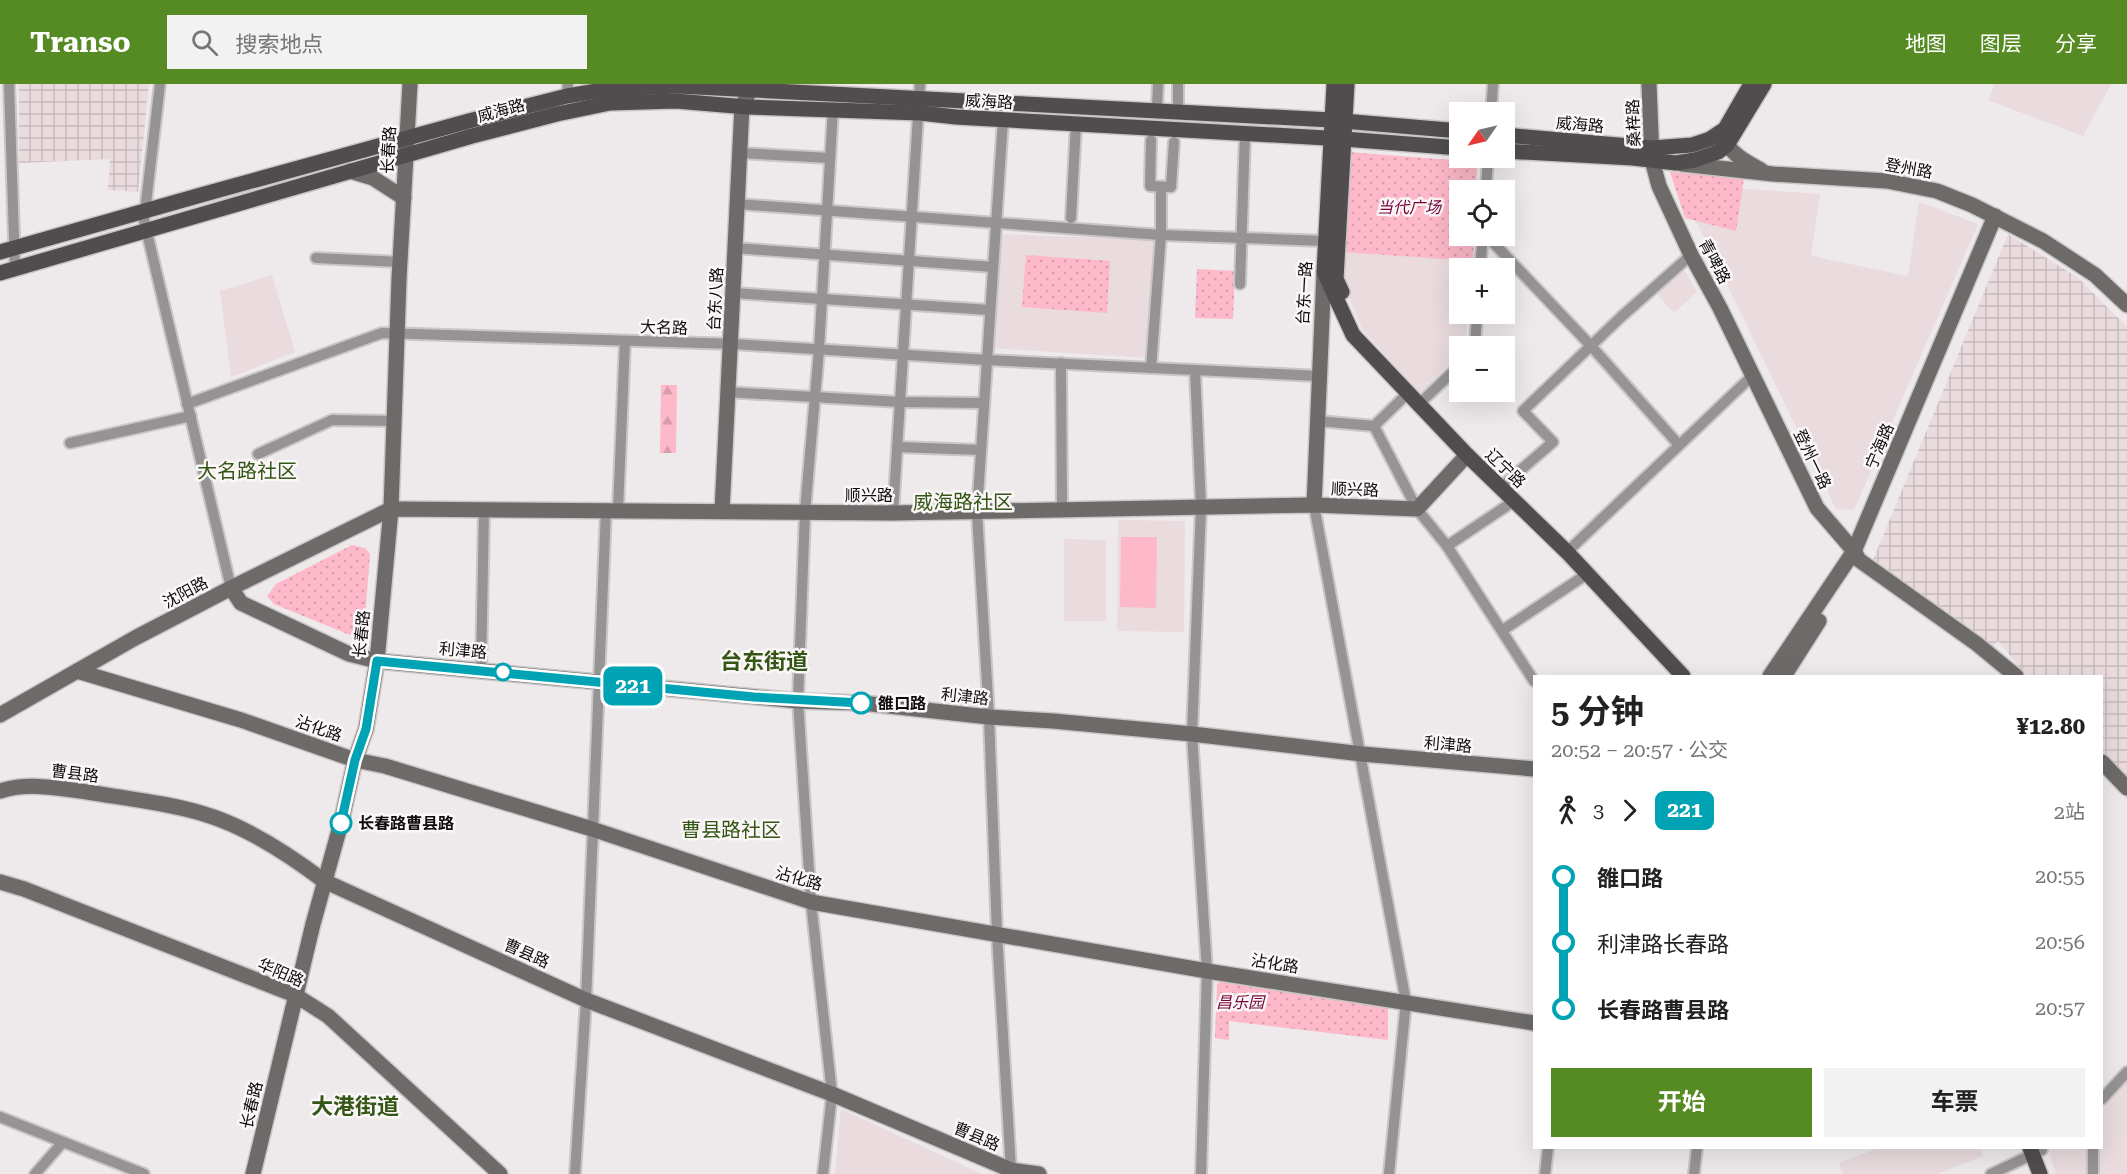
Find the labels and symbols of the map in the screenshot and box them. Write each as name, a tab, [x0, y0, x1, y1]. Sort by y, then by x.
street label: 威海路	[965, 91, 1013, 112]
street label: 威海路	[475, 95, 527, 126]
street label: 桑梓路	[1623, 99, 1644, 147]
north arrow	[1449, 102, 1515, 168]
street label: 威海路	[1555, 113, 1605, 136]
street label: 长春路	[378, 126, 399, 174]
street label: 登州路	[1884, 155, 1934, 182]
park label: 当代广场	[1377, 198, 1443, 217]
street label: 青啤路	[1695, 236, 1734, 287]
street label: 台东一路	[1293, 261, 1316, 325]
street label: 台东八路	[704, 267, 727, 331]
street label: 大名路	[640, 317, 688, 338]
street label: 宁海路	[1861, 420, 1898, 472]
street label: 登州一路	[1790, 426, 1835, 492]
street label: 辽宁路	[1482, 445, 1530, 492]
district label: 大名路社区	[197, 459, 297, 483]
street label: 顺兴路	[1331, 479, 1379, 500]
street label: 顺兴路	[845, 486, 893, 505]
district label: 威海路社区	[913, 490, 1013, 514]
street label: 沈阳路	[160, 573, 211, 612]
street label: 长春路	[350, 609, 373, 659]
street label: 利津路	[438, 639, 488, 662]
district label: 台东街道	[720, 649, 808, 674]
unlabelled marker	[494, 663, 512, 681]
line badge: 221	[598, 666, 668, 706]
street label: 利津路	[940, 685, 990, 708]
marker: 雒口路	[850, 692, 872, 714]
place label: 雒口路	[878, 694, 926, 713]
street label: 沾化路	[293, 712, 345, 745]
street label: 利津路	[1423, 733, 1473, 756]
street label: 曹县路	[50, 761, 100, 786]
marker: 长春路曹县路	[330, 812, 352, 834]
place label: 长春路曹县路	[358, 814, 454, 833]
district label: 曹县路社区	[681, 818, 781, 842]
street label: 沾化路	[773, 863, 825, 894]
street label: 曹县路	[501, 935, 553, 972]
street label: 沾化路	[1250, 950, 1300, 977]
street label: 华阳路	[255, 954, 307, 991]
park label: 昌乐园	[1216, 993, 1266, 1012]
street label: 长春路	[237, 1080, 266, 1131]
district label: 大港街道	[311, 1094, 399, 1119]
street label: 曹县路	[951, 1118, 1003, 1155]

